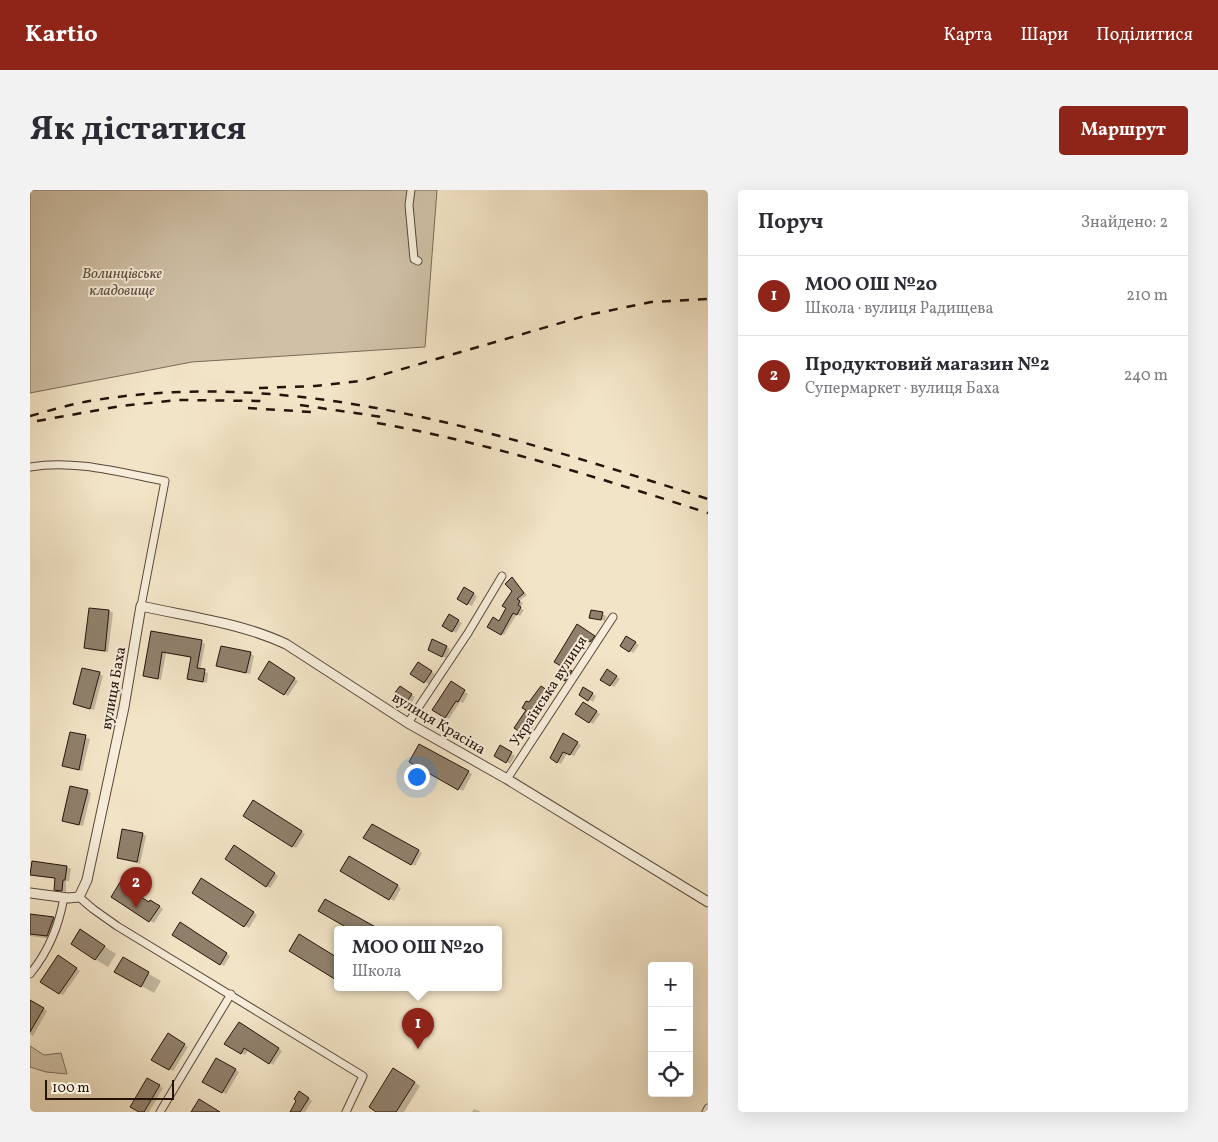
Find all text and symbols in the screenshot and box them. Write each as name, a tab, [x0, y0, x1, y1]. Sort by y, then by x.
text: Kartio	[25, 18, 98, 52]
text: Карта	[944, 23, 992, 48]
text: Шари	[1020, 23, 1068, 48]
text: Поділитися	[1096, 23, 1193, 48]
text: Як дістатися	[30, 106, 246, 154]
button: Маршрут	[1059, 106, 1188, 155]
text: Поруч	[758, 208, 823, 237]
text: Знайдено: 2	[1081, 212, 1168, 234]
park label: Волинцівське кладовище	[82, 264, 163, 302]
text: МОО ОШ №20	[805, 272, 937, 298]
text: 1	[771, 285, 777, 307]
text: 210 m	[1126, 285, 1168, 307]
text: Школа · вулиця Радищева	[805, 298, 993, 320]
text: Продуктовий магазин №2	[805, 352, 1050, 378]
text: 2	[770, 365, 778, 387]
text: 240 m	[1124, 365, 1168, 387]
text: Супермаркет · вулиця Баха	[805, 378, 1000, 400]
street label: Українська вулиця	[506, 632, 593, 751]
street label: вулиця Баха	[97, 645, 132, 731]
street label: вулиця Красіна	[387, 688, 489, 761]
your location	[404, 764, 430, 790]
pin: 2	[120, 867, 152, 908]
popup	[334, 926, 502, 991]
text: МОО ОШ №20	[352, 935, 484, 961]
text: Школа	[352, 961, 402, 983]
map controls	[648, 962, 693, 1097]
button: +	[648, 962, 693, 1007]
button: −	[648, 1007, 693, 1052]
pin: 1	[402, 1008, 434, 1049]
button: locate	[648, 1052, 693, 1097]
scale bar	[45, 1077, 174, 1100]
text: 100 m	[52, 1079, 90, 1098]

